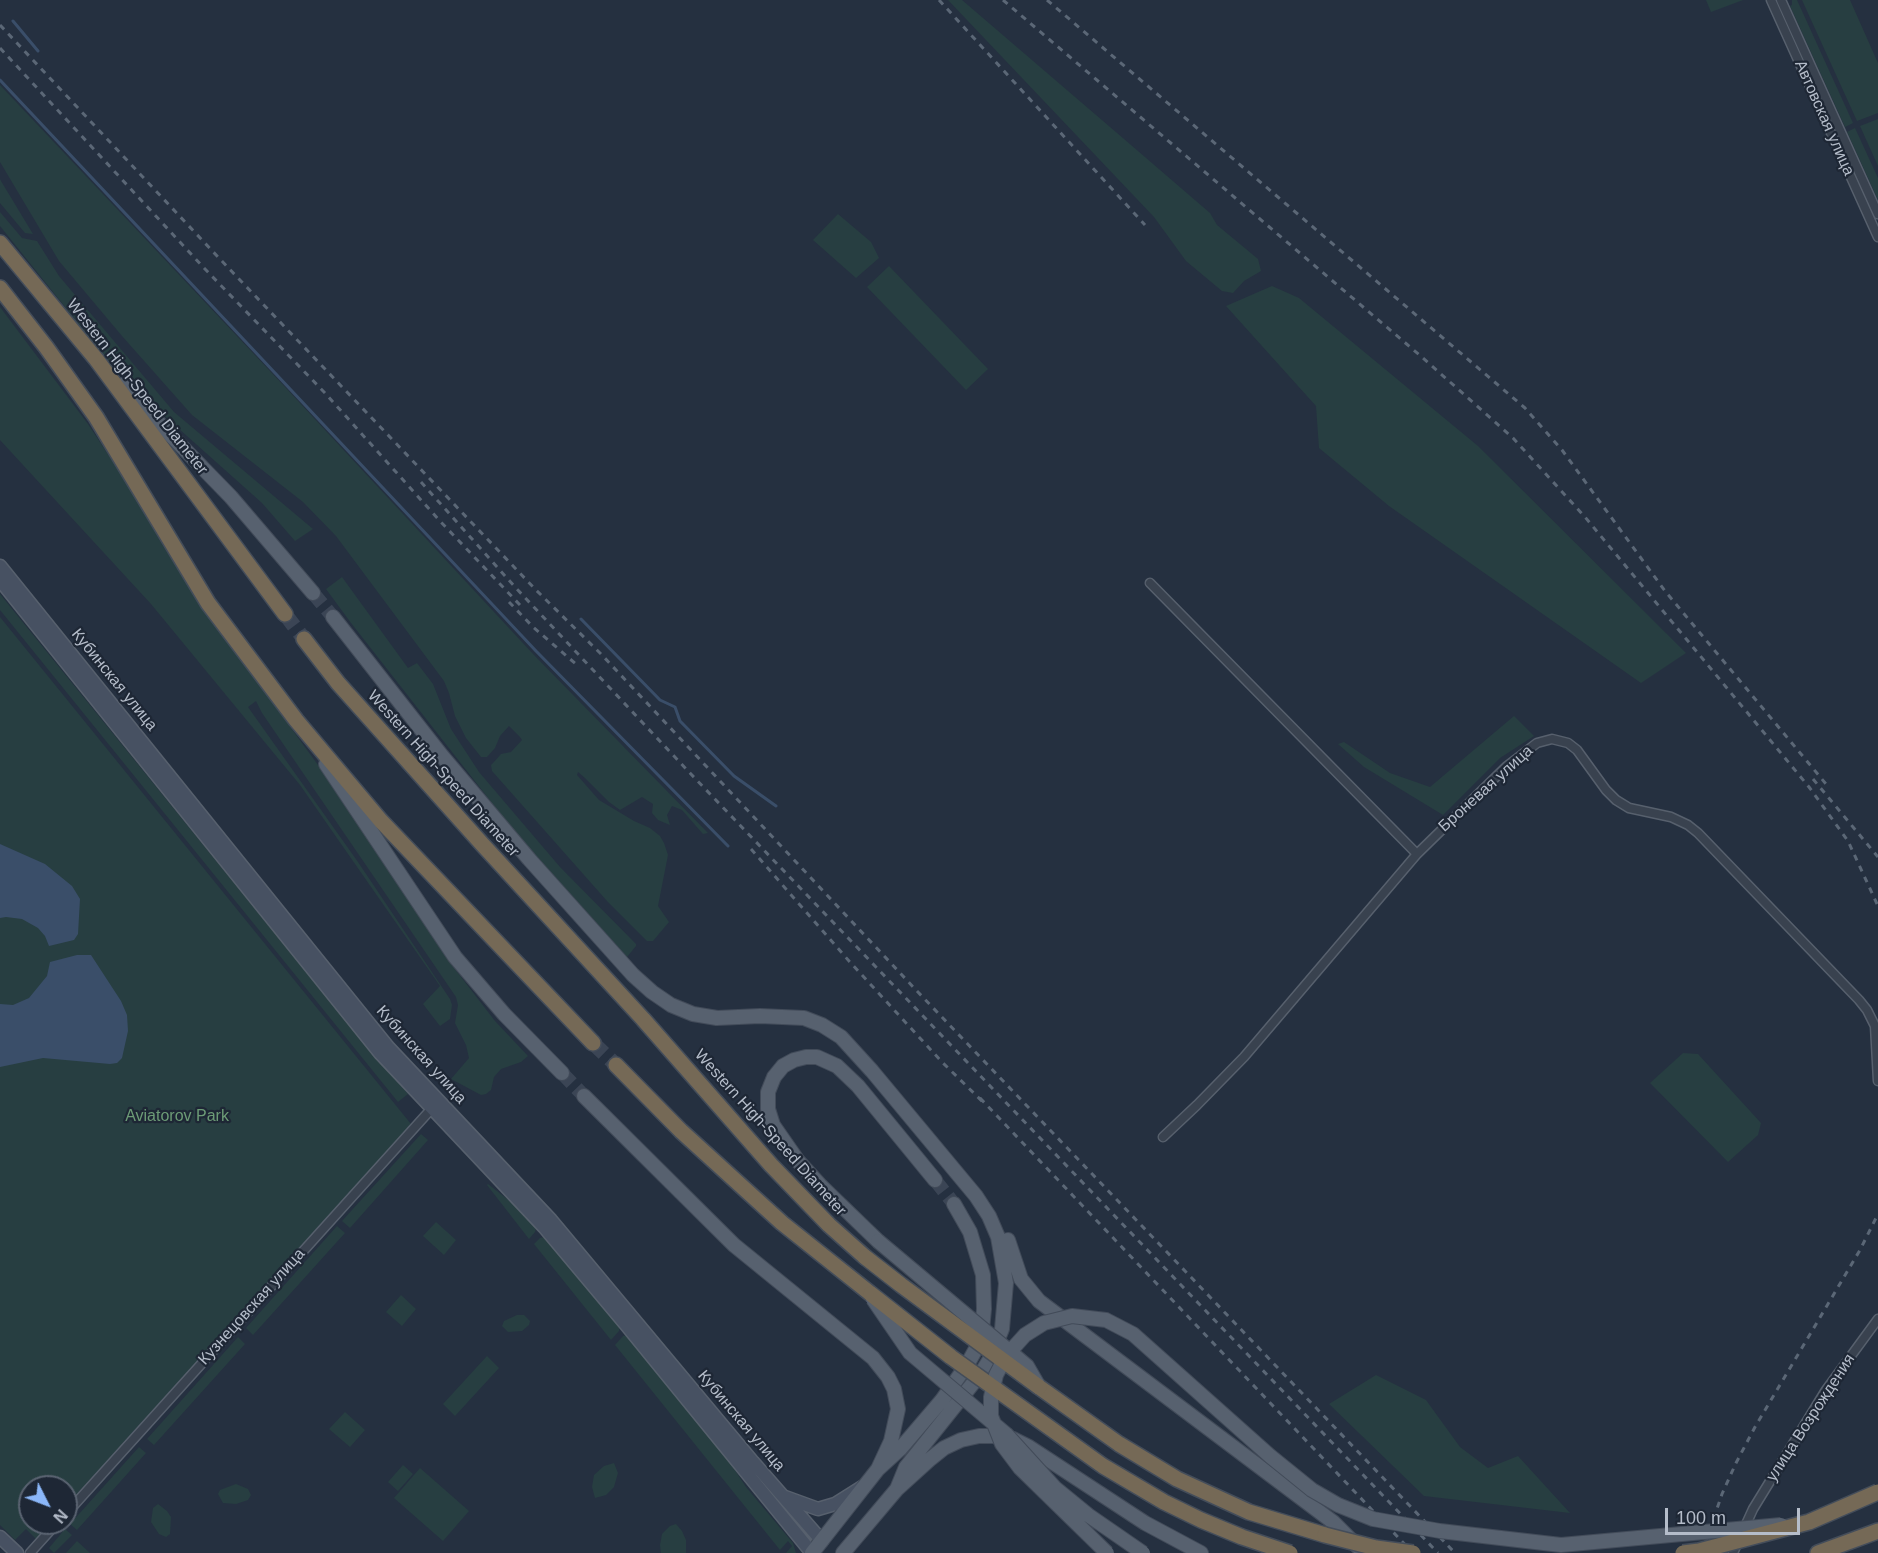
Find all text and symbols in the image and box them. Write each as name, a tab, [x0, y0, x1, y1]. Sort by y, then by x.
street label: Автовская улица	[1790, 57, 1858, 179]
street label: Western High-Speed Diameter	[62, 295, 212, 479]
street label: Кубинская улица	[67, 625, 161, 735]
street label: Western High-Speed Diameter	[363, 687, 523, 861]
street label: Броневая улица	[1435, 742, 1537, 836]
street label: Кубинская улица	[372, 1002, 470, 1108]
street label: Western High-Speed Diameter	[690, 1046, 850, 1220]
park label: Aviatorov Park	[125, 1107, 229, 1127]
street label: Кузнецовская улица	[195, 1245, 309, 1369]
street label: улица Возрождения	[1763, 1351, 1859, 1485]
street label: Кубинская улица	[693, 1367, 789, 1475]
north arrow	[18, 1475, 78, 1535]
scale bar	[1668, 1496, 1803, 1534]
text: N	[50, 1506, 70, 1526]
text: 100 m	[1676, 1508, 1726, 1528]

